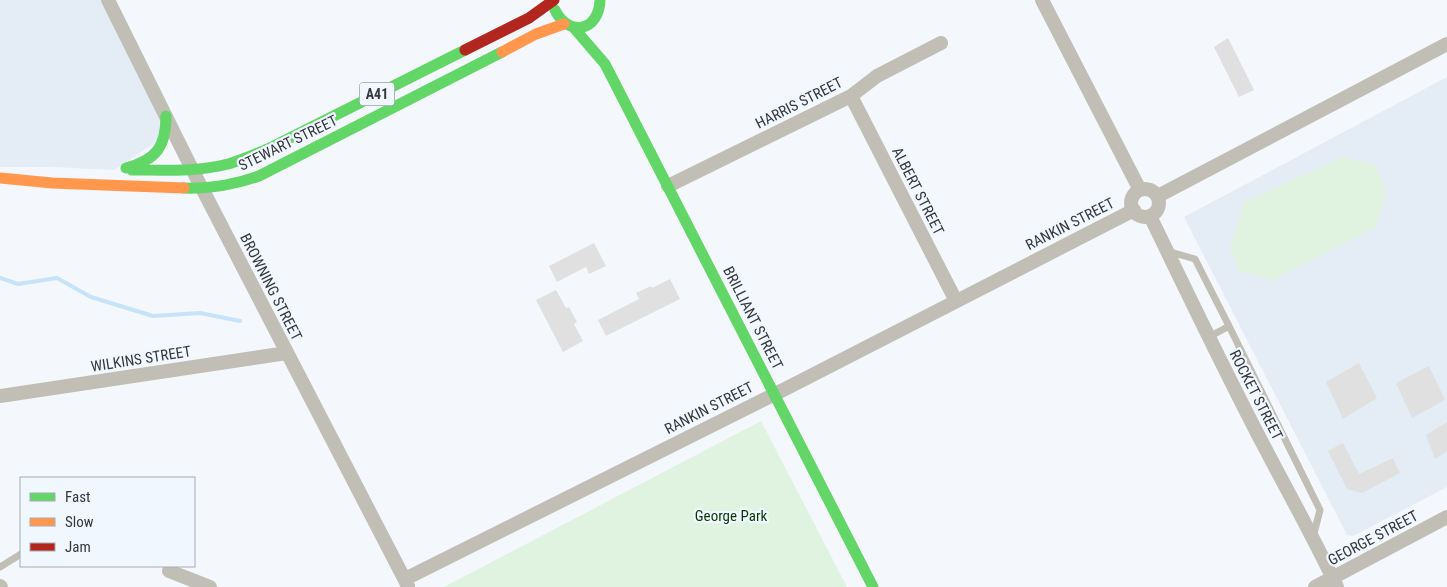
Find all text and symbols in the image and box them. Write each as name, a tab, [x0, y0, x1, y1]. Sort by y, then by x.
street label: HARRIS STREET	[752, 73, 846, 133]
road number: A41	[360, 82, 394, 106]
street label: STEWART STREET	[236, 111, 340, 175]
street label: ALBERT STREET	[888, 144, 948, 238]
street label: RANKIN STREET	[1023, 194, 1117, 254]
street label: BROWNING STREET	[236, 230, 306, 344]
street label: BRILLIANT STREET	[719, 264, 787, 373]
street label: WILKINS STREET	[90, 342, 193, 376]
street label: ROCKET STREET	[1226, 347, 1286, 443]
street label: RANKIN STREET	[662, 378, 756, 438]
legend	[20, 477, 195, 567]
text: Fast	[65, 488, 90, 506]
park label: George Park	[695, 507, 767, 525]
street label: GEORGE STREET	[1325, 507, 1421, 569]
text: Slow	[65, 513, 94, 531]
text: Jam	[65, 538, 91, 556]

